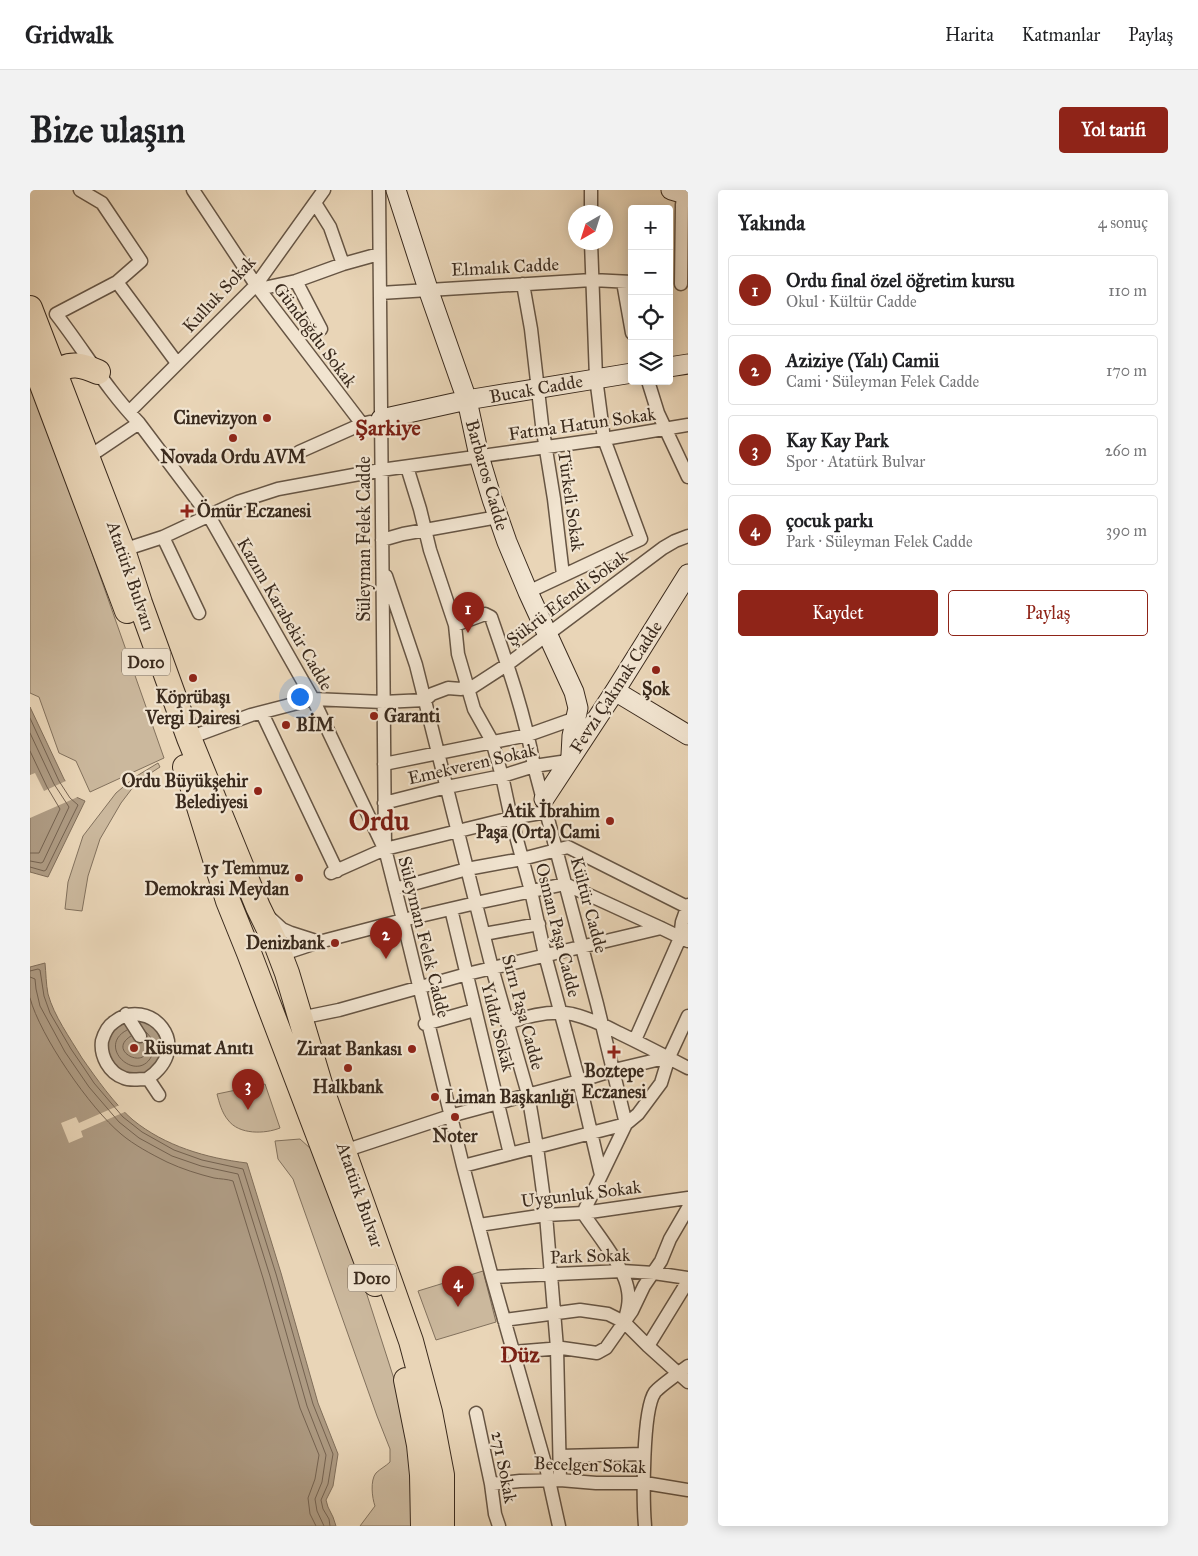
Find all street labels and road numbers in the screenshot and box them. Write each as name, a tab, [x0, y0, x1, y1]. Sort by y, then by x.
street label: Kulluk Sokak	[178, 250, 261, 337]
street label: Elmalık Cadde	[451, 253, 559, 281]
street label: Gündoğdu Sokak	[268, 278, 362, 393]
street label: Bucak Cadde	[488, 370, 584, 408]
street label: Fatma Hatun Sokak	[507, 403, 658, 445]
street label: Barbaros Cadde	[461, 417, 513, 533]
street label: Türkeli Sokak	[553, 449, 589, 553]
street label: Süleyman Felek Cadde	[353, 456, 375, 622]
street label: Atatürk Bulvarı	[102, 517, 160, 634]
street label: Kazım Karabekir Cadde	[232, 534, 338, 694]
street label: Şükrü Efendi Sokak	[502, 545, 633, 651]
street label: Fevzi Çakmak Cadde	[565, 617, 667, 757]
road number: D010	[122, 648, 170, 676]
street label: Emekveren Sokak	[406, 738, 539, 789]
street label: Süleyman Felek Cadde	[393, 854, 455, 1020]
street label: Kültür Cadde	[566, 854, 612, 956]
street label: Osman Paşa Cadde	[531, 861, 585, 999]
street label: Sırrı Paşa Cadde	[497, 952, 549, 1072]
street label: Yıldız Sokak	[476, 980, 520, 1075]
street label: Atatürk Bulvar	[331, 1139, 388, 1251]
street label: Uygunluk Sokak	[520, 1176, 643, 1213]
street label: Park Sokak	[550, 1244, 631, 1268]
road number: D010	[348, 1264, 396, 1292]
street label: 271 Sokak	[486, 1429, 522, 1505]
street label: Becelgen Sokak	[533, 1452, 647, 1479]

